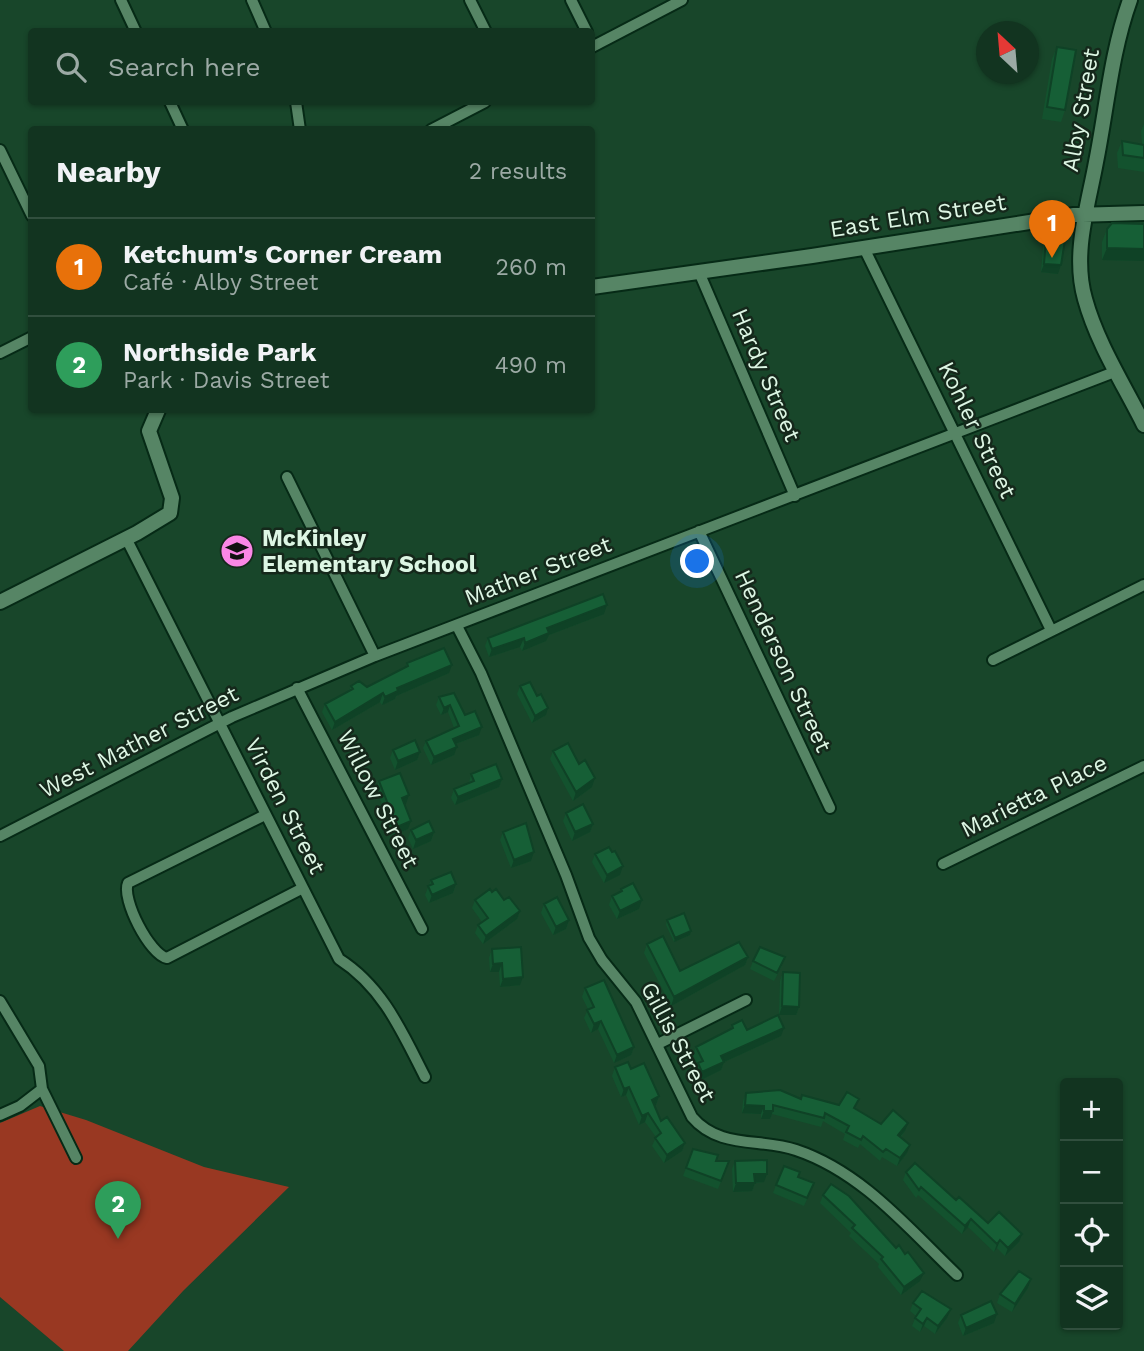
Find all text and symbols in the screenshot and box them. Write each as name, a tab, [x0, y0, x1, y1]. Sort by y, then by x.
north arrow	[976, 21, 1039, 84]
search box	[28, 28, 595, 105]
street label: Alby Street	[1057, 46, 1105, 174]
icon: search	[52, 48, 90, 86]
text: Search here	[108, 52, 260, 82]
text: Nearby	[56, 154, 161, 189]
text: 2 results	[469, 158, 567, 185]
street label: East Elm Street	[828, 189, 1008, 243]
pin: 1	[1029, 200, 1075, 258]
text: Ketchum's Corner Cream	[123, 239, 442, 269]
text: 1	[74, 254, 84, 281]
text: 260 m	[496, 254, 567, 281]
text: Café · Alby Street	[123, 269, 318, 296]
street label: Hardy Street	[726, 305, 806, 446]
text: Northside Park	[123, 337, 316, 367]
text: 2	[72, 352, 86, 379]
text: 490 m	[495, 352, 567, 379]
street label: Kohler Street	[932, 357, 1022, 503]
text: Park · Davis Street	[123, 367, 329, 394]
place label: McKinley Elementary School	[262, 525, 477, 578]
street label: Mather Street	[461, 530, 616, 611]
school or university icon: McKinley Elementary School	[218, 532, 256, 570]
your location	[680, 544, 714, 578]
street label: Henderson Street	[729, 566, 837, 757]
street label: West Mather Street	[35, 680, 243, 804]
street label: Willow Street	[332, 725, 425, 873]
street label: Virden Street	[239, 733, 331, 879]
street label: Marietta Place	[956, 749, 1112, 843]
street label: Gillis Street	[635, 977, 721, 1107]
map controls	[1060, 1078, 1123, 1330]
button: +	[1060, 1078, 1123, 1141]
button: −	[1060, 1141, 1123, 1204]
pin: 2	[95, 1181, 141, 1239]
button: locate	[1060, 1204, 1123, 1267]
button: layers	[1060, 1267, 1123, 1330]

